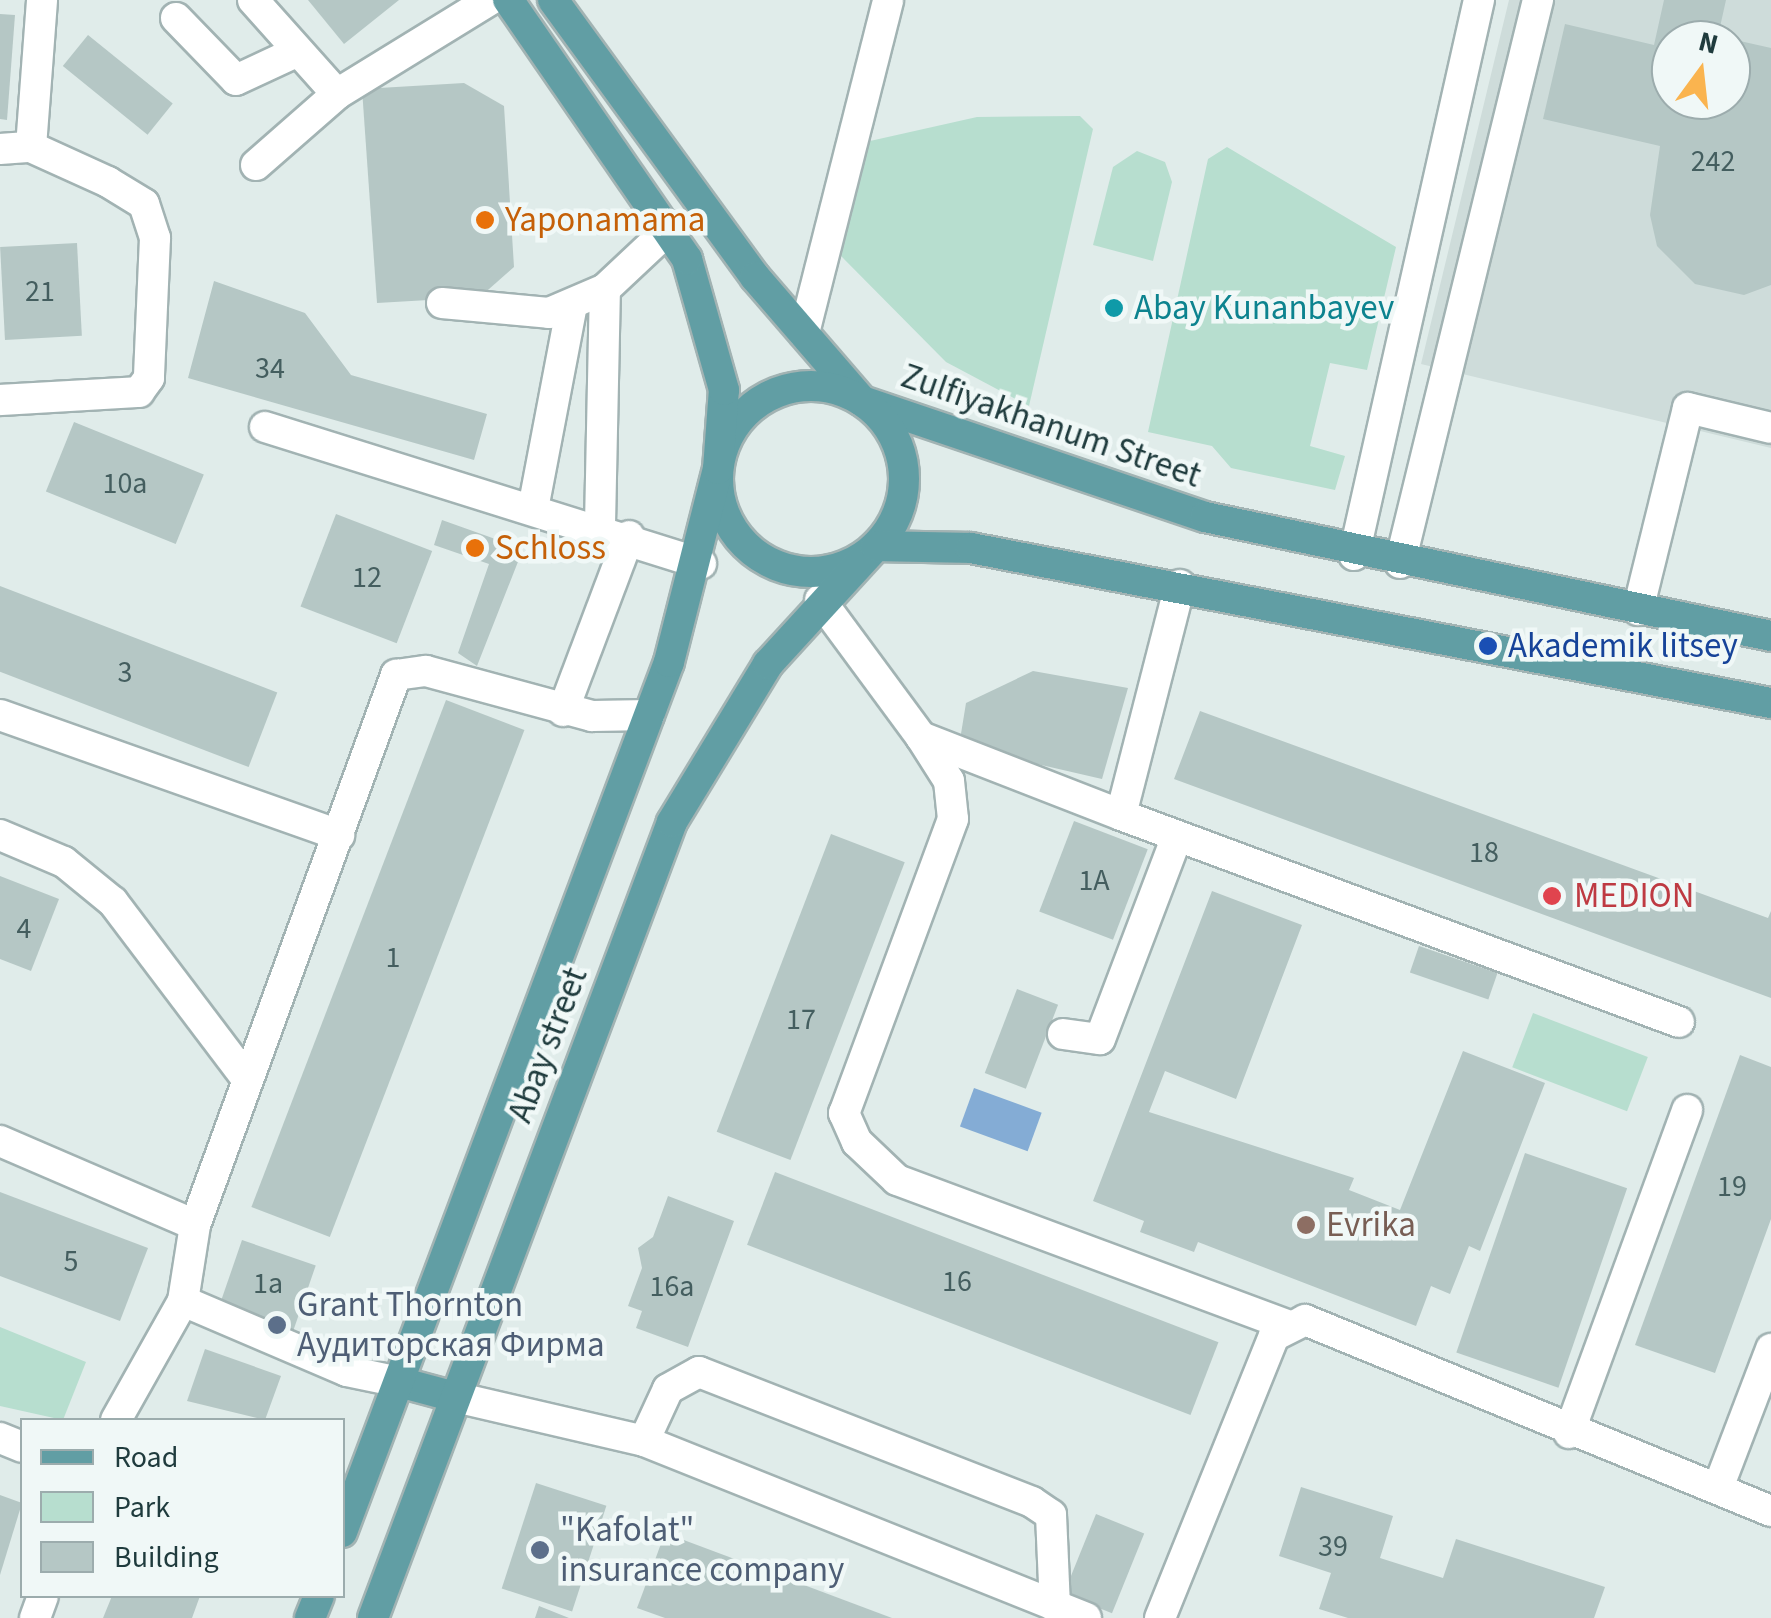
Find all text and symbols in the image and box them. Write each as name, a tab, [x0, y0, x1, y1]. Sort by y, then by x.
north arrow	[1651, 20, 1751, 120]
text: N	[1694, 21, 1722, 65]
house number: 242	[1691, 144, 1735, 180]
place label: Yaponamama	[505, 199, 705, 241]
marker: Yaponamama	[474, 209, 496, 231]
house number: 21	[25, 274, 55, 310]
place label: Abay Kunanbayev	[1134, 287, 1394, 329]
marker: Abay Kunanbayev	[1103, 297, 1125, 319]
house number: 34	[255, 351, 285, 387]
street label: Zulfiyakhanum Street	[896, 355, 1206, 497]
house number: 10a	[103, 466, 147, 502]
place label: Schloss	[495, 527, 606, 569]
marker: Schloss	[464, 537, 486, 559]
house number: 12	[352, 560, 382, 596]
place label: Akademik litsey	[1508, 625, 1738, 667]
marker: Akademik litsey	[1477, 635, 1499, 657]
house number: 3	[118, 655, 132, 691]
house number: 18	[1469, 835, 1499, 871]
house number: 1A	[1078, 863, 1110, 899]
place label: MEDION	[1574, 875, 1695, 917]
marker: MEDION	[1539, 883, 1565, 909]
house number: 4	[17, 911, 31, 947]
house number: 1	[386, 940, 400, 976]
street label: Abay street	[499, 962, 597, 1128]
house number: 17	[786, 1002, 816, 1038]
house number: 19	[1717, 1169, 1747, 1205]
place label: Evrika	[1326, 1204, 1416, 1246]
marker: Evrika	[1295, 1214, 1317, 1236]
house number: 5	[64, 1244, 78, 1280]
house number: 16	[942, 1264, 972, 1300]
house number: 1a	[253, 1266, 283, 1302]
house number: 16a	[650, 1269, 694, 1305]
place label: Grant Thornton Аудиторская Фирма	[297, 1284, 605, 1366]
marker: Grant Thornton Аудиторская Фирма	[266, 1314, 288, 1336]
legend	[20, 1418, 345, 1598]
text: Road	[114, 1436, 178, 1479]
text: Park	[114, 1486, 170, 1529]
place label: "Kafolat" insurance company	[560, 1509, 844, 1591]
house number: 39	[1318, 1529, 1348, 1565]
text: Building	[114, 1536, 219, 1579]
marker: "Kafolat" insurance company	[529, 1539, 551, 1561]

